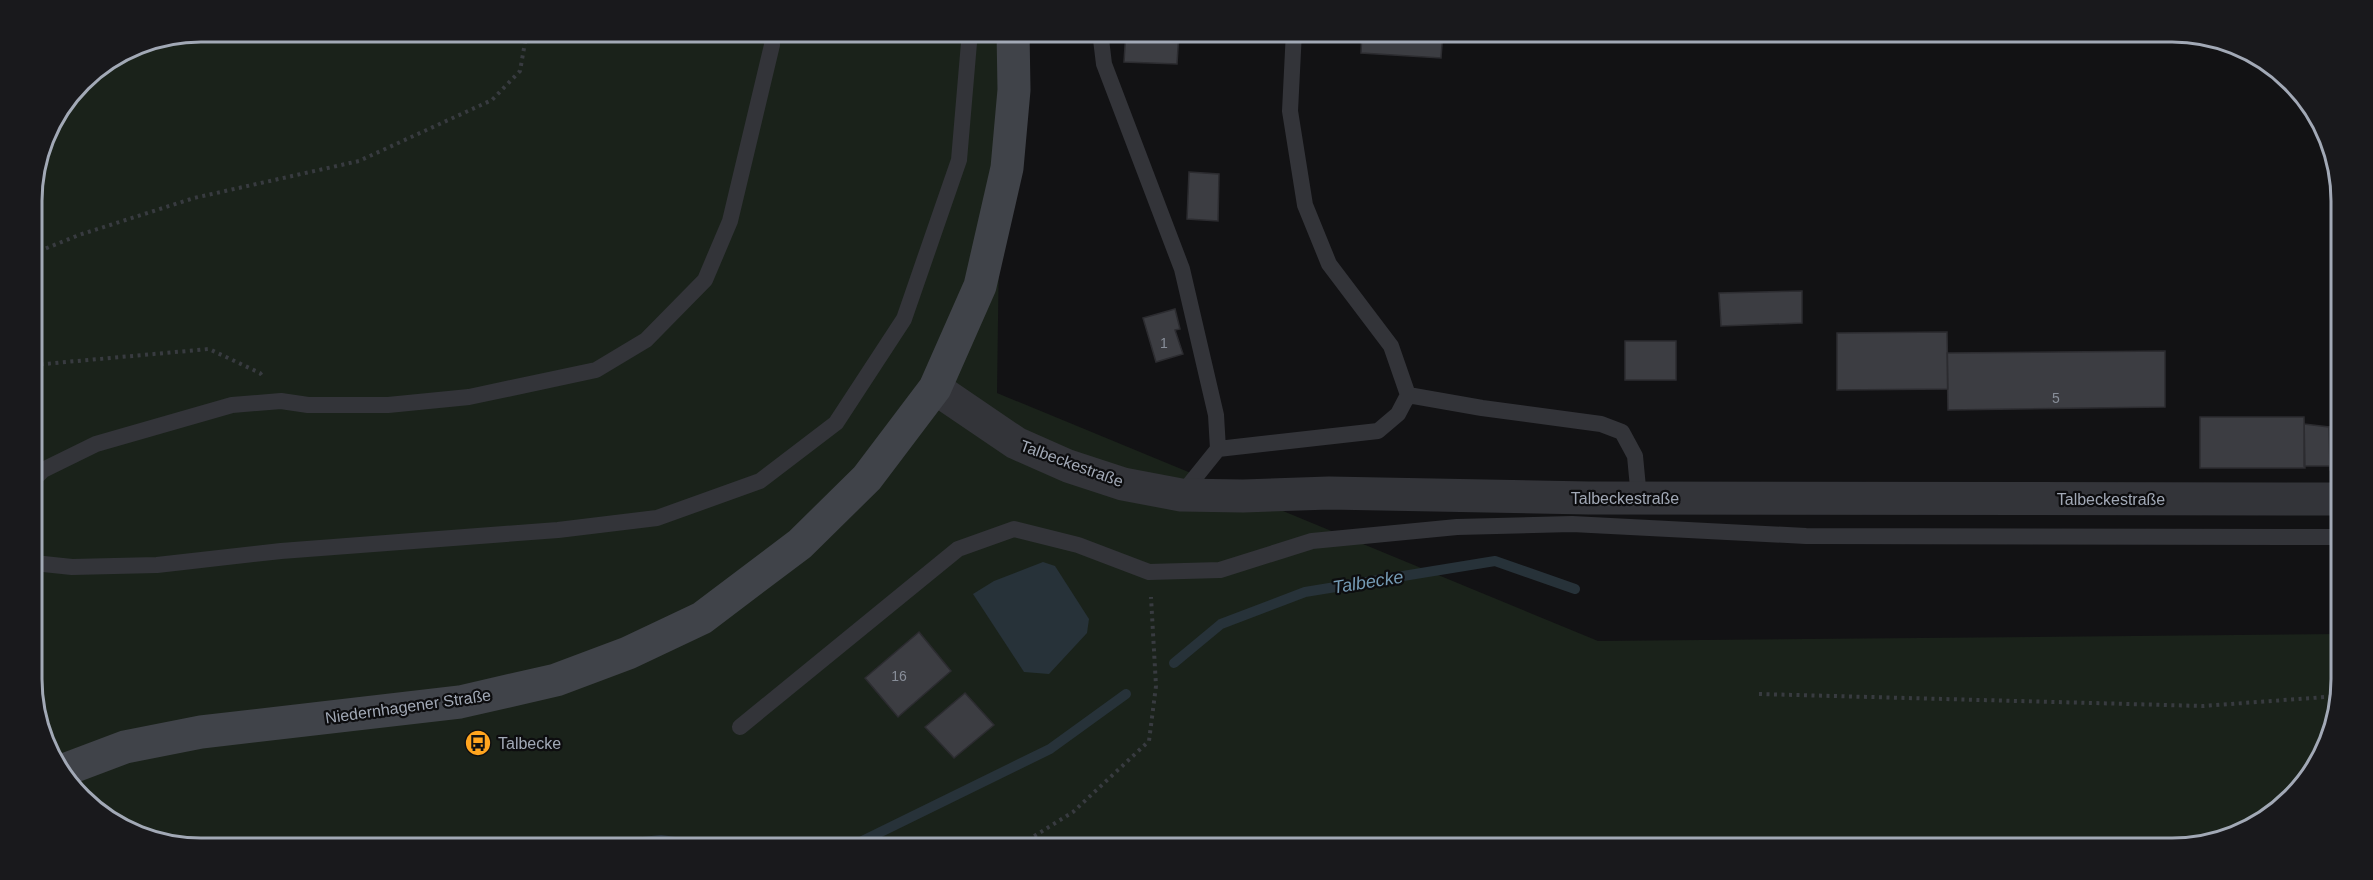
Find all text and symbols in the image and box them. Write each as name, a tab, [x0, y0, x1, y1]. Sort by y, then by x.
house number: 1	[1160, 335, 1168, 351]
house number: 5	[2052, 390, 2060, 406]
street label: Talbeckestraße	[1018, 437, 1126, 490]
street label: Talbeckestraße	[1571, 490, 1679, 507]
street label: Talbeckestraße	[2057, 491, 2165, 508]
water label: Talbecke	[1331, 567, 1405, 597]
house number: 16	[891, 668, 907, 684]
street label: Niedernhagener Straße	[324, 686, 492, 727]
bus stop icon: Talbecke	[463, 728, 493, 758]
place label: Talbecke	[498, 735, 561, 752]

